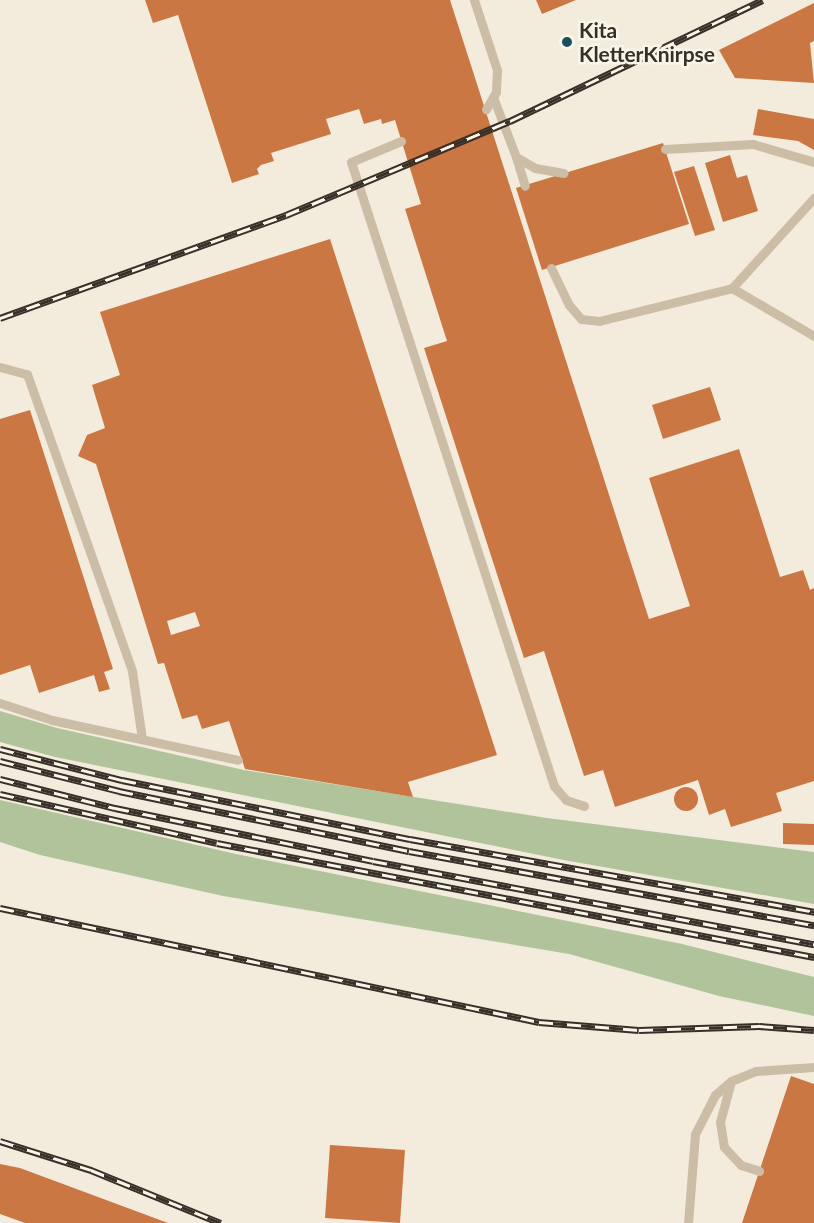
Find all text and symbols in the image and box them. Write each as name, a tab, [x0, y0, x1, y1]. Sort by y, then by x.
place label: Kita KletterKnirpse	[579, 17, 715, 67]
marker: Kita KletterKnirpse	[560, 35, 574, 49]

